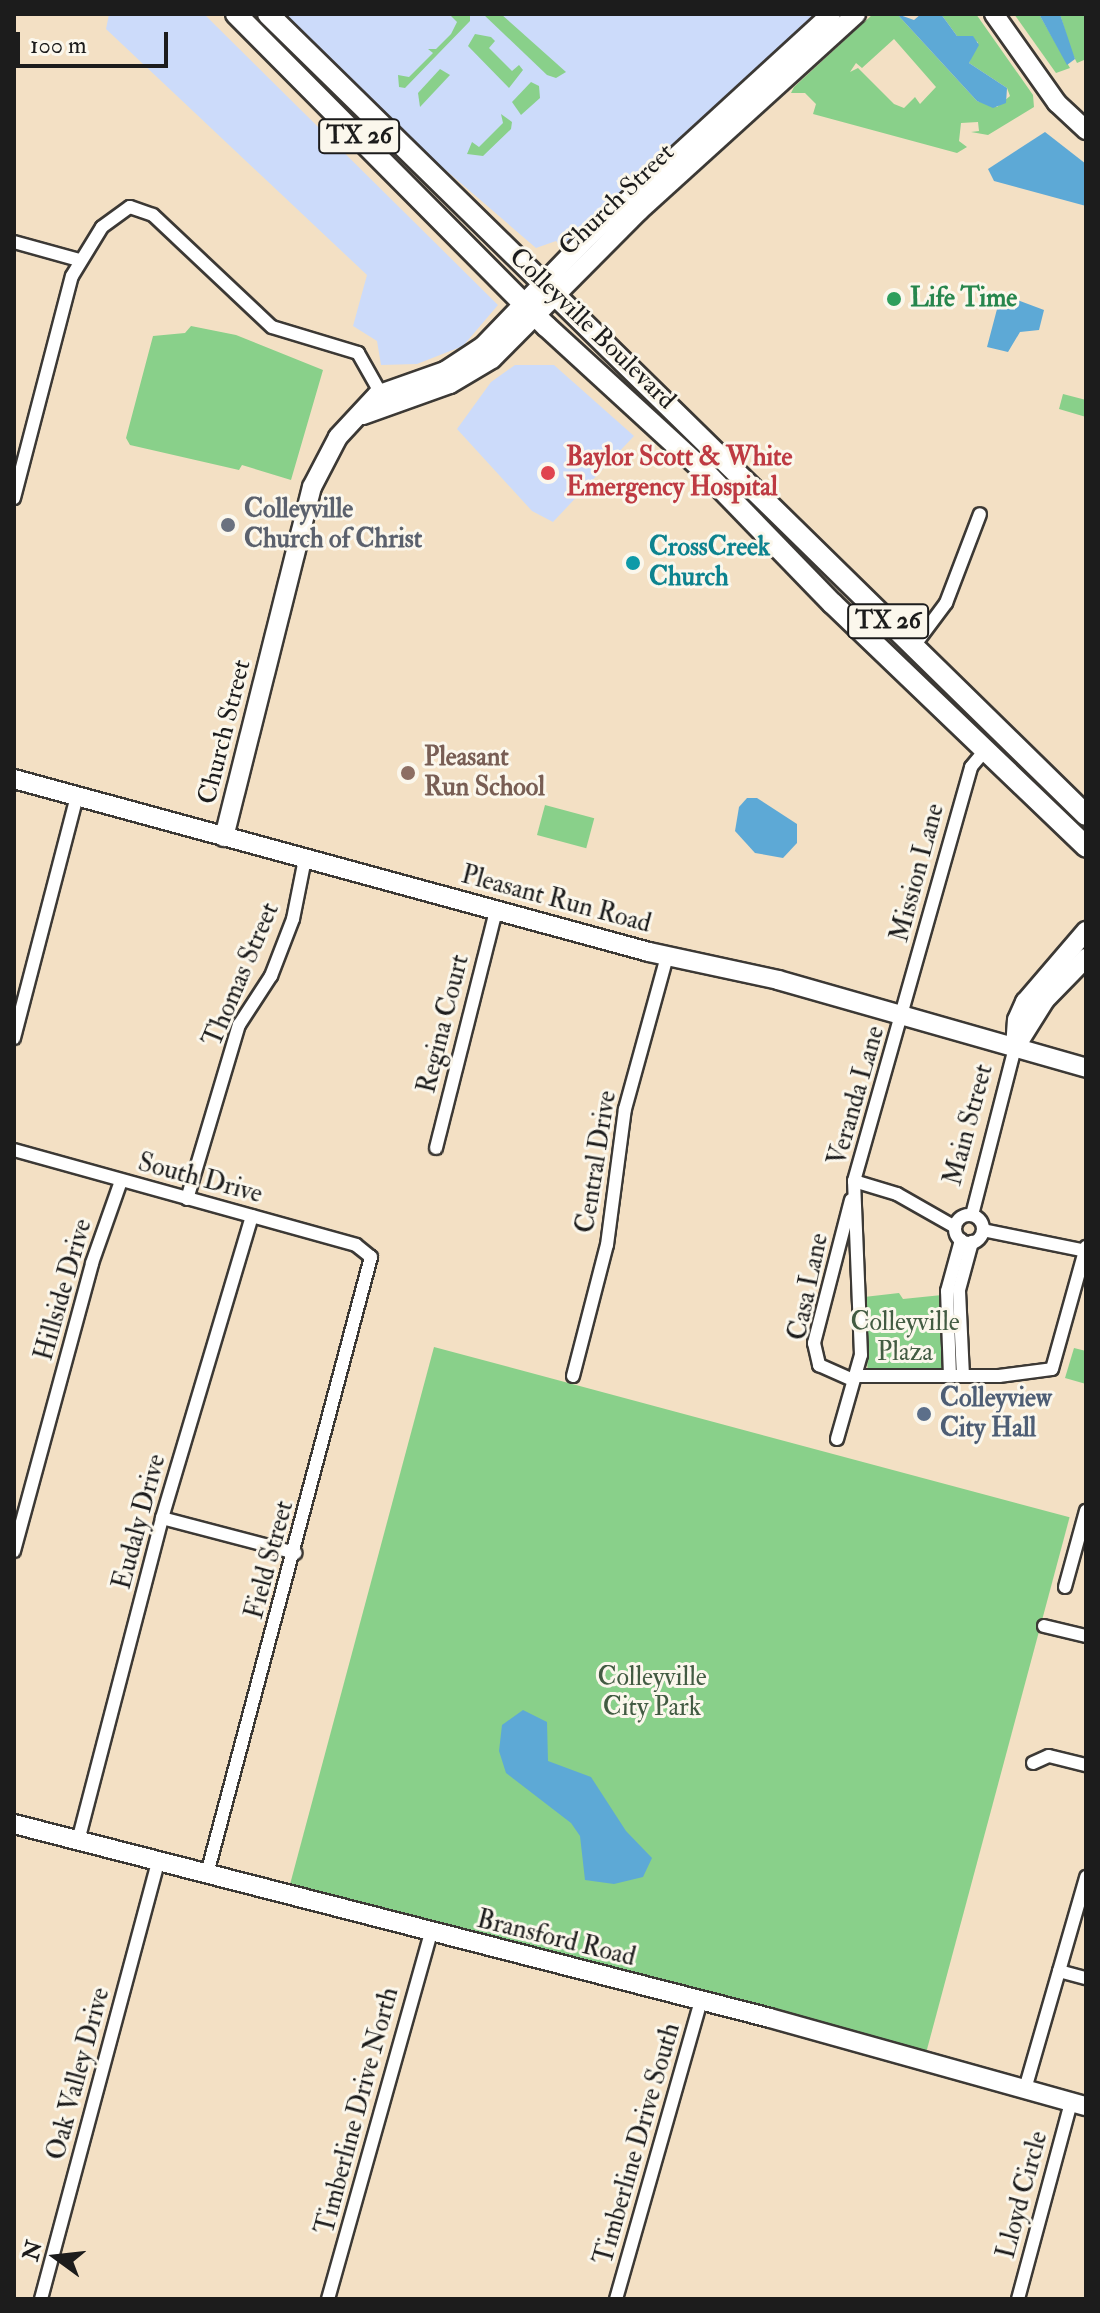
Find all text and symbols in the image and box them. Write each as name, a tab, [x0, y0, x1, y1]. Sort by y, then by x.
scale bar	[20, 16, 172, 66]
text: 100 m	[30, 30, 87, 61]
road number: TX 26	[317, 116, 401, 156]
street label: Church Street	[553, 137, 681, 263]
street label: Colleyville Boulevard	[502, 242, 682, 416]
place label: Life Time	[910, 283, 1017, 315]
marker: Life Time	[885, 290, 903, 308]
place label: Baylor Scott & White Emergency Hospital	[566, 442, 792, 504]
marker: Baylor Scott & White Emergency Hospital	[537, 462, 559, 484]
place label: Colleyville Church of Christ	[244, 494, 422, 556]
marker: Colleyville Church of Christ	[219, 516, 237, 534]
place label: CrossCreek Church	[649, 532, 770, 594]
marker: CrossCreek Church	[624, 554, 642, 572]
road number: TX 26	[846, 601, 930, 641]
street label: Church Street	[192, 657, 258, 807]
place label: Pleasant Run School	[424, 742, 545, 804]
marker: Pleasant Run School	[399, 764, 417, 782]
street label: Mission Lane	[885, 800, 951, 946]
street label: Pleasant Run Road	[458, 860, 654, 940]
street label: Thomas Street	[198, 898, 286, 1052]
street label: Regina Court	[412, 951, 476, 1097]
street label: Veranda Lane	[822, 1023, 892, 1169]
street label: Main Street	[938, 1061, 1000, 1189]
street label: Central Drive	[570, 1089, 624, 1235]
street label: South Drive	[134, 1147, 266, 1211]
street label: Hillside Drive	[29, 1216, 99, 1364]
street label: Casa Lane	[782, 1231, 836, 1343]
park label: Colleyville Plaza	[850, 1307, 960, 1368]
place label: Colleyview City Hall	[940, 1383, 1052, 1444]
marker: Colleyview City Hall	[915, 1405, 933, 1423]
street label: Eudaly Drive	[107, 1451, 173, 1593]
street label: Field Street	[239, 1497, 301, 1623]
park label: Colleyville City Park	[597, 1662, 707, 1724]
street label: Bransford Road	[473, 1904, 639, 1974]
street label: Oak Valley Drive	[41, 1984, 117, 2164]
street label: Timberline Drive North	[310, 1984, 406, 2238]
street label: Timberline Drive South	[589, 2020, 687, 2268]
street label: Lloyd Circle	[991, 2128, 1055, 2262]
north arrow	[16, 2217, 96, 2297]
text: N	[17, 2238, 49, 2264]

